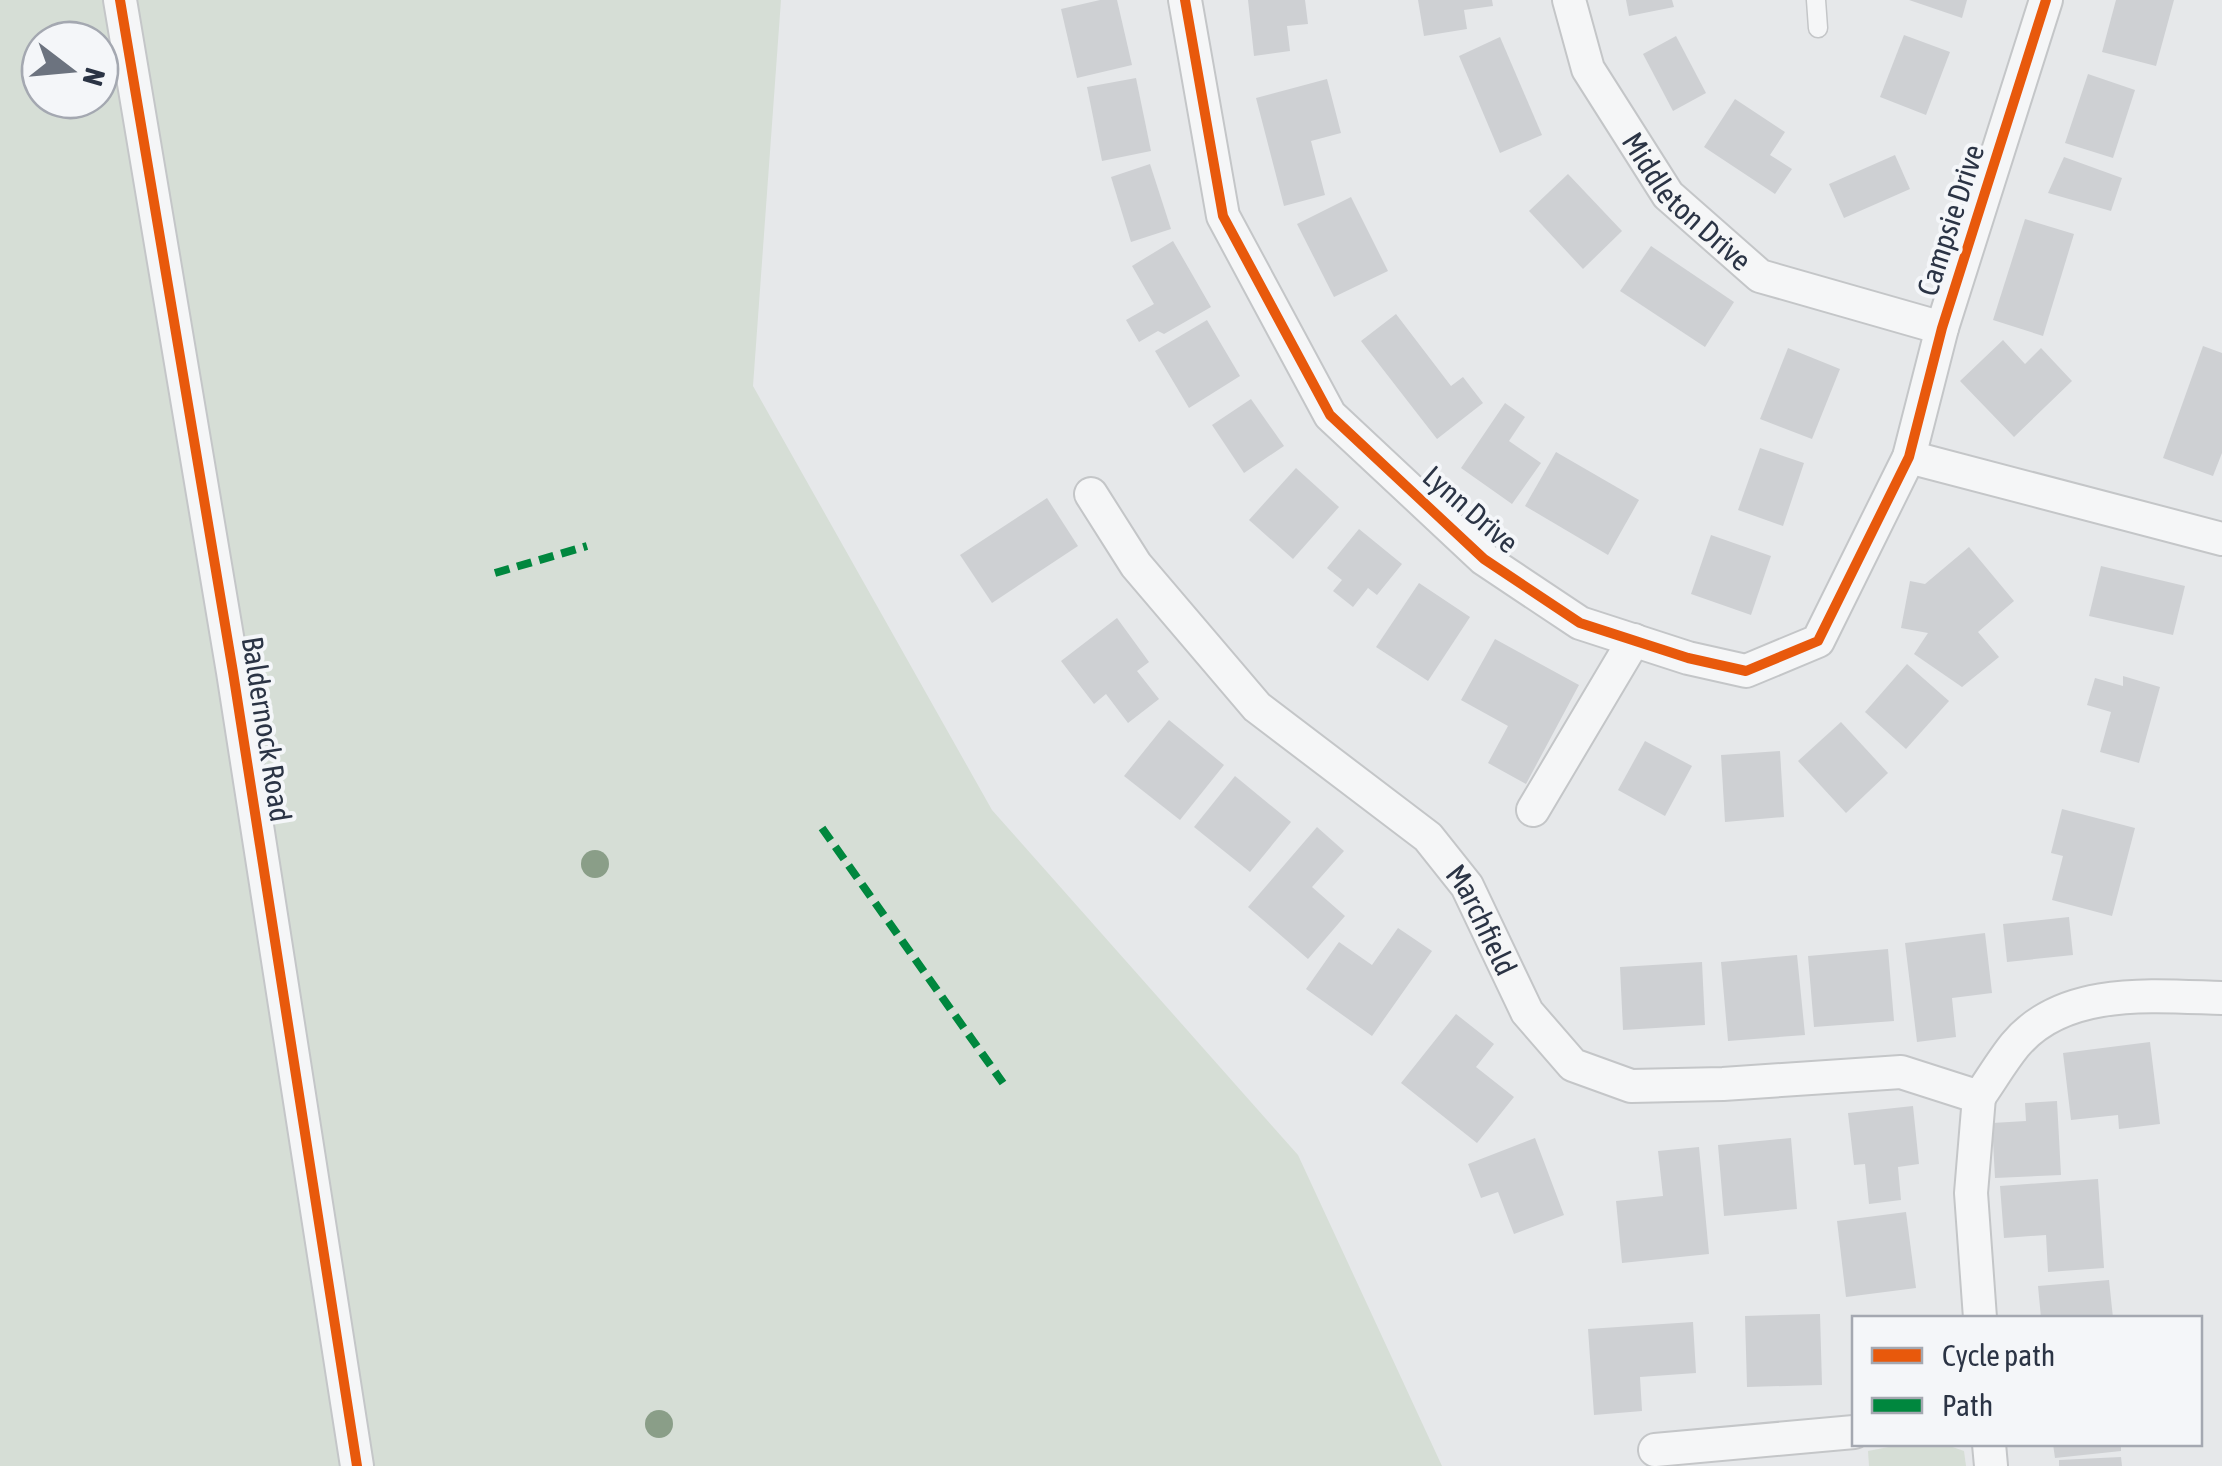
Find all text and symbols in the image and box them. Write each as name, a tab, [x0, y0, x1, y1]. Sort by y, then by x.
north arrow	[20, 20, 120, 120]
text: N	[76, 65, 112, 89]
street label: Middleton Drive	[1616, 126, 1758, 277]
street label: Campsie Drive	[1910, 140, 1990, 300]
street label: Lynn Drive	[1417, 459, 1525, 559]
street label: Baldernock Road	[236, 634, 298, 824]
street label: Marchfield	[1440, 858, 1524, 981]
legend	[1852, 1316, 2202, 1446]
text: Cycle path	[1942, 1338, 2055, 1372]
text: Path	[1942, 1388, 1993, 1422]

